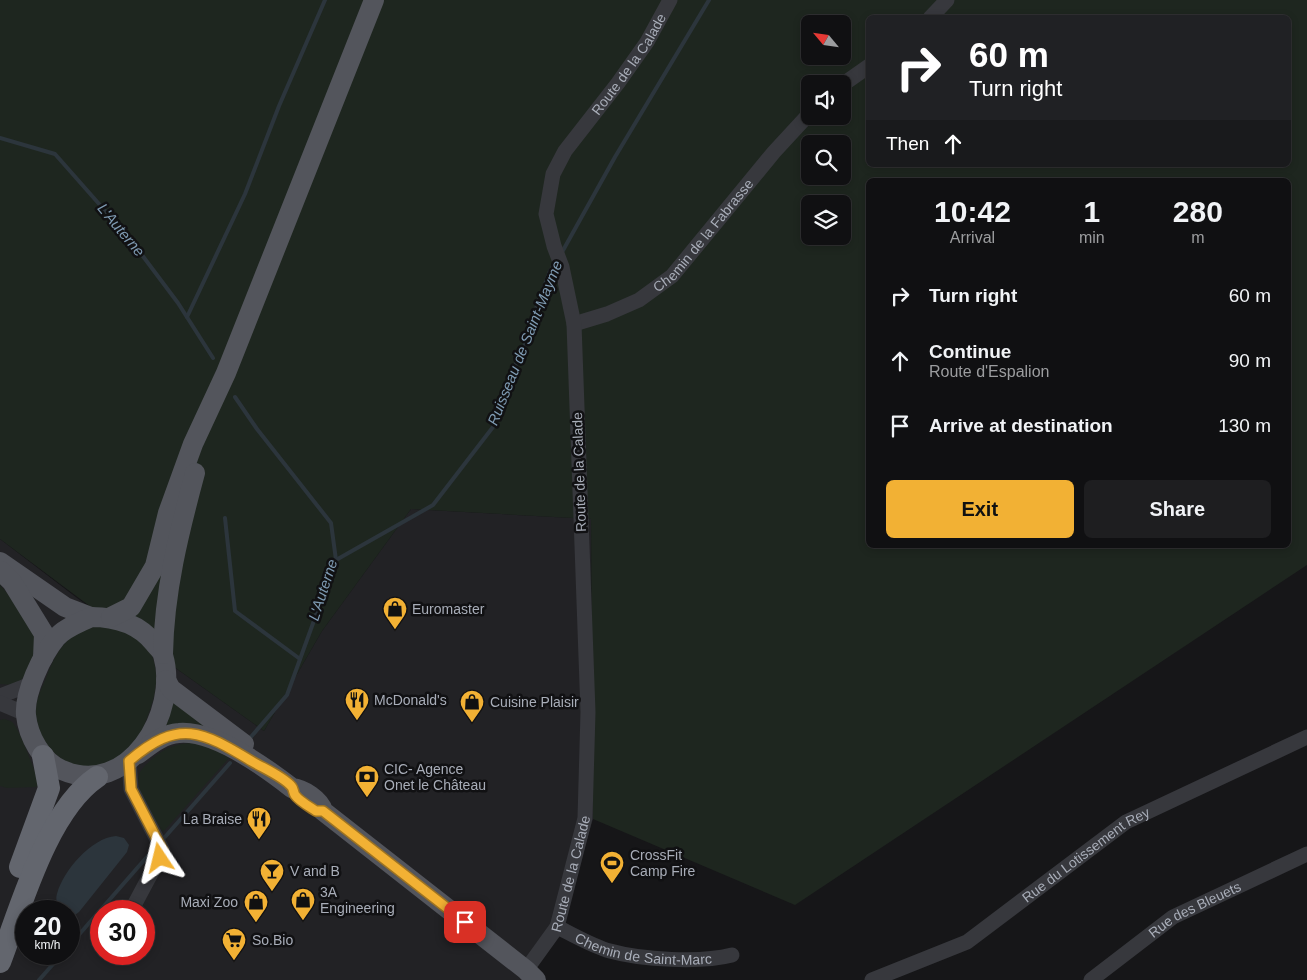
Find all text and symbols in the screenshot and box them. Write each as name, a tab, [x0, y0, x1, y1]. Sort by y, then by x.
street label: Route de la Calade	[588, 10, 669, 118]
north arrow	[801, 15, 851, 65]
map controls	[801, 15, 851, 245]
icon: right	[886, 35, 951, 100]
text: 60 m	[969, 35, 1049, 74]
button: sound	[801, 75, 851, 125]
text: Turn right	[969, 76, 1062, 101]
icon: ahead	[939, 130, 967, 158]
text: Then	[886, 133, 929, 154]
button: search	[801, 135, 851, 185]
street label: Chemin de la Fabrasse	[650, 176, 757, 295]
button: layers	[801, 195, 851, 245]
text: 10:42	[934, 195, 1011, 228]
text: 1	[1083, 195, 1100, 228]
text: 280	[1173, 195, 1223, 228]
water label: L'Auterne	[94, 200, 148, 260]
text: Arrival	[950, 229, 995, 246]
text: min	[1079, 229, 1105, 246]
text: m	[1191, 229, 1204, 246]
water label: Ruisseau de Saint-Mayme	[484, 258, 565, 428]
icon: right	[886, 282, 914, 310]
text: Turn right	[929, 285, 1017, 306]
text: 60 m	[1229, 285, 1271, 306]
text: Continue	[929, 341, 1011, 362]
icon: ahead	[886, 347, 914, 375]
text: 90 m	[1229, 350, 1271, 371]
text: Route d'Espalion	[929, 363, 1049, 380]
street label: Route de la Calade	[569, 412, 589, 532]
icon: arrive	[886, 412, 914, 440]
text: Arrive at destination	[929, 415, 1113, 436]
text: 130 m	[1218, 415, 1271, 436]
button: Exit	[886, 480, 1074, 538]
button: Share	[1084, 480, 1271, 538]
water label: L'Auterne	[305, 557, 340, 623]
shop icon: Euromaster	[382, 596, 408, 630]
place label: Euromaster	[412, 601, 485, 617]
restaurant icon: McDonald's	[344, 687, 370, 721]
shop icon: Cuisine Plaisir	[459, 689, 485, 723]
place label: McDonald's	[374, 692, 447, 708]
place label: Cuisine Plaisir	[490, 694, 579, 710]
place label: CIC- Agence Onet le Château	[384, 761, 486, 793]
bank icon: CIC- Agence Onet le Château	[354, 764, 380, 798]
street label: Rue du Lotissement Rey	[1019, 804, 1152, 906]
restaurant icon: La Braise	[246, 806, 272, 840]
place label: La Braise	[183, 811, 242, 827]
street label: Route de la Calade	[548, 813, 593, 934]
position arrow	[133, 831, 185, 883]
place label: CrossFit Camp Fire	[630, 847, 696, 879]
sports icon: CrossFit Camp Fire	[599, 850, 625, 884]
bar icon: V and B	[259, 858, 285, 892]
place label: V and B	[290, 863, 340, 879]
street label: Rue des Bleuets	[1145, 878, 1243, 941]
place label: 3A Engineering	[320, 884, 395, 916]
shop icon: 3A Engineering	[290, 887, 316, 921]
shop icon: Maxi Zoo	[243, 889, 269, 923]
place label: Maxi Zoo	[180, 894, 238, 910]
speed limit sign: 30	[90, 900, 155, 965]
pin	[444, 901, 486, 943]
icon: arrive	[451, 908, 479, 936]
text: 20	[34, 912, 61, 940]
supermarket icon: So.Bio	[221, 927, 247, 961]
street label: Chemin de Saint-Marc	[572, 929, 713, 968]
place label: So.Bio	[252, 932, 293, 948]
text: km/h	[34, 938, 61, 952]

